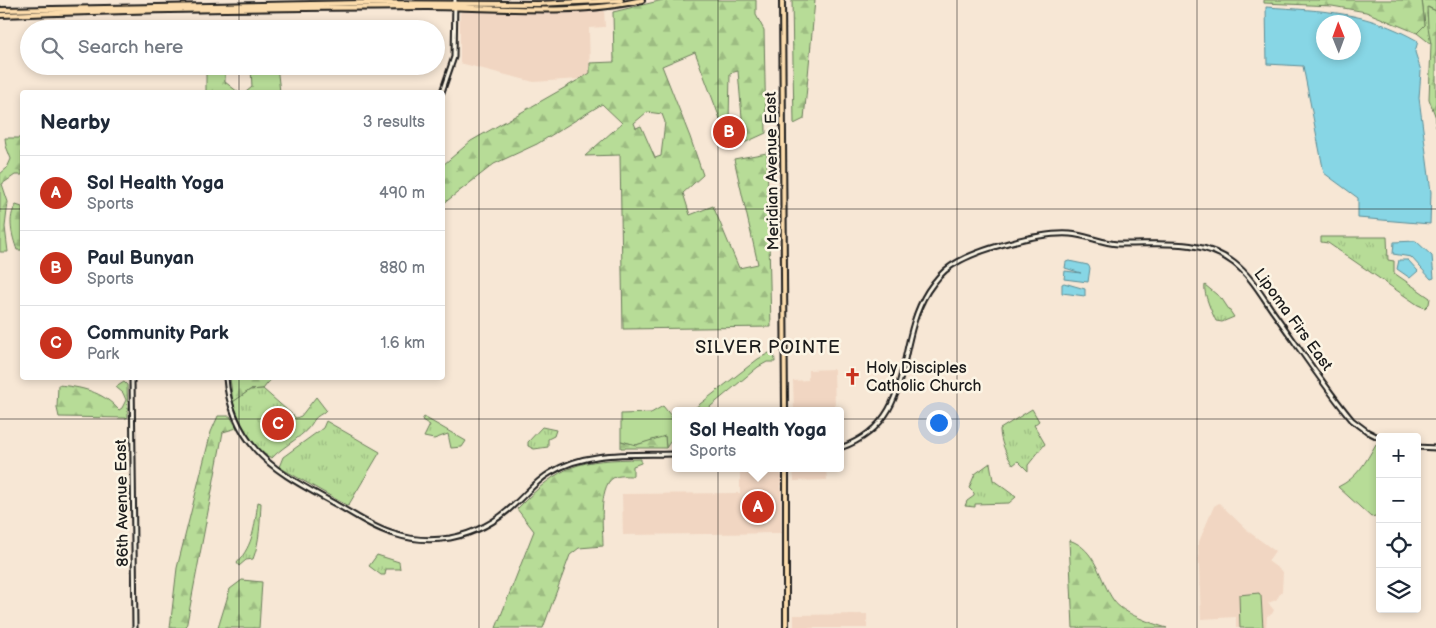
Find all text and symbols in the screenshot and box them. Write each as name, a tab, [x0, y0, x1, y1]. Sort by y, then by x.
north arrow	[1316, 15, 1361, 60]
search box	[20, 20, 445, 75]
icon: search	[38, 34, 66, 62]
text: Search here	[78, 36, 183, 59]
street label: Meridian Avenue East	[762, 91, 783, 250]
text: Nearby	[40, 110, 110, 135]
text: 3 results	[363, 113, 425, 132]
pin: B	[713, 113, 745, 151]
text: Sol Health Yoga	[87, 172, 224, 195]
text: A	[51, 184, 61, 203]
text: 490 m	[379, 184, 425, 203]
text: Sports	[87, 195, 134, 214]
text: Paul Bunyan	[87, 247, 194, 270]
text: B	[50, 259, 62, 278]
text: 880 m	[379, 259, 425, 278]
street label: Lipoma Firs East	[1249, 265, 1336, 375]
text: Sports	[87, 270, 134, 289]
text: Community Park	[87, 322, 229, 345]
text: C	[50, 334, 62, 353]
text: 1.6 km	[381, 334, 425, 353]
district label: SILVER POINTE	[695, 337, 841, 358]
text: Park	[87, 345, 119, 364]
place label: Holy Disciples Catholic Church	[866, 359, 981, 396]
church icon: Holy Disciples Catholic Church	[842, 366, 862, 386]
pin: C	[262, 405, 294, 443]
popup	[672, 407, 844, 472]
your location	[926, 410, 952, 436]
text: Sol Health Yoga	[689, 419, 827, 442]
map controls	[1376, 433, 1421, 613]
button: +	[1376, 433, 1421, 478]
street label: 86th Avenue East	[112, 439, 133, 567]
text: Sports	[689, 442, 736, 461]
button: −	[1376, 478, 1421, 523]
pin: A	[742, 488, 774, 526]
button: locate	[1376, 523, 1421, 568]
button: layers	[1376, 568, 1421, 613]

